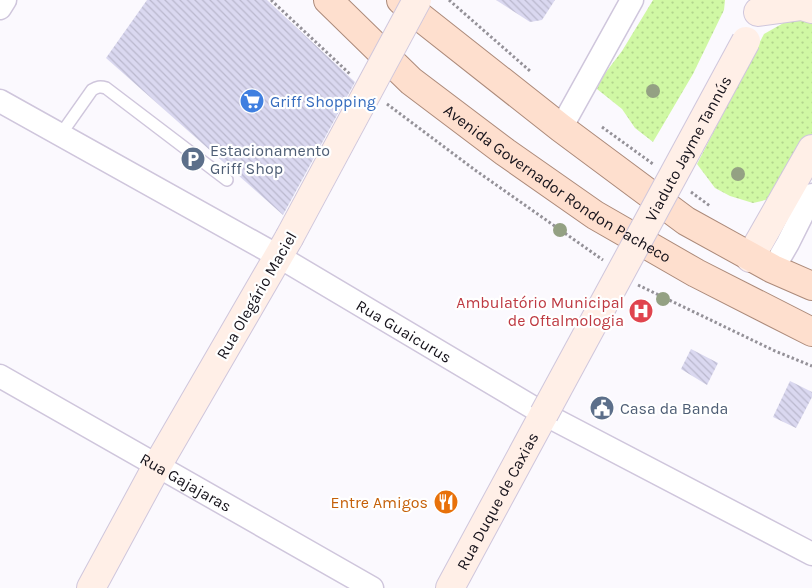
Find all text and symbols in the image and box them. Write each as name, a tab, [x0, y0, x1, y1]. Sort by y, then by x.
street label: Viaduto Jayme Tannús	[641, 72, 735, 225]
supermarket icon: Griff Shopping	[239, 88, 265, 114]
place label: Griff Shopping	[270, 92, 376, 111]
street label: Avenida Governador Rondon Pacheco	[440, 100, 674, 267]
place label: Estacionamento Griff Shop	[210, 141, 330, 178]
parking icon: Estacionamento Griff Shop	[180, 146, 206, 172]
street label: Rua Olegário Maciel	[212, 228, 301, 362]
place label: Ambulatório Municipal de Oftalmologia	[456, 293, 624, 330]
street label: Rua Guaicurus	[353, 296, 455, 367]
hospital icon: Ambulatório Municipal de Oftalmologia	[628, 298, 654, 324]
public building icon: Casa da Banda	[589, 395, 615, 421]
place label: Casa da Banda	[620, 399, 728, 418]
street label: Rua Duque de Caxias	[453, 429, 542, 573]
street label: Rua Gajajaras	[137, 449, 235, 516]
restaurant icon: Entre Amigos	[433, 489, 459, 515]
place label: Entre Amigos	[330, 493, 428, 512]

